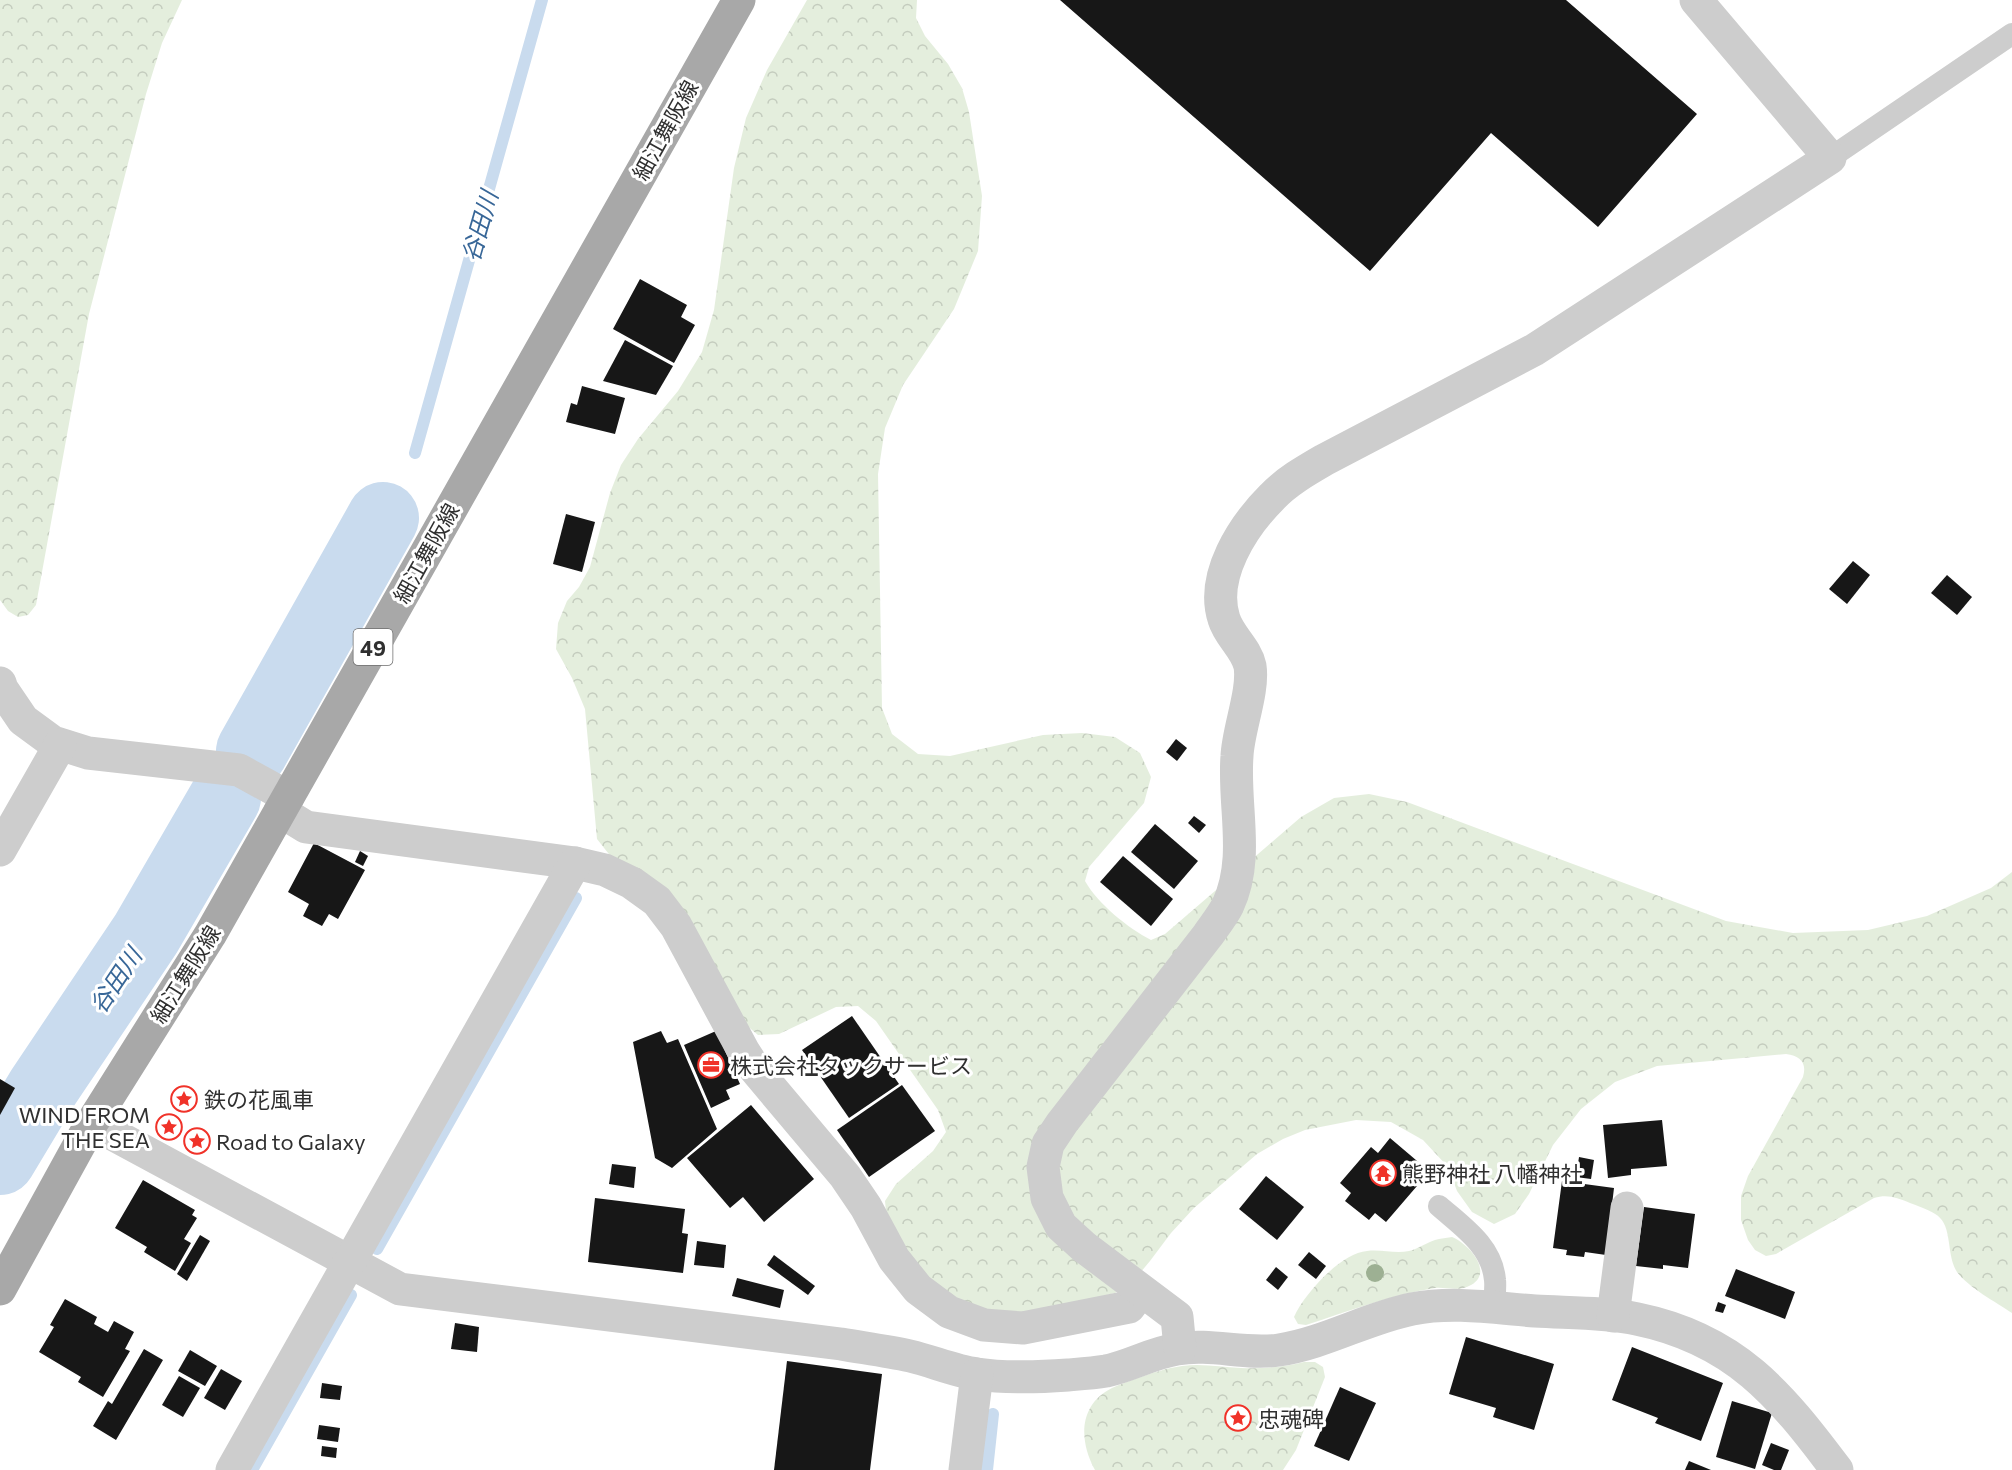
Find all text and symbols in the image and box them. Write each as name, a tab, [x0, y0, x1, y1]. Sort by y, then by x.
street label: 細江舞阪線	[627, 75, 703, 185]
water label: 谷田川	[455, 185, 504, 265]
street label: 細江舞阪線	[388, 498, 464, 608]
road number: 49	[354, 629, 392, 665]
street label: 細江舞阪線	[144, 920, 226, 1028]
water label: 谷田川	[83, 940, 149, 1018]
office icon: 株式会社タックサービス	[696, 1050, 726, 1080]
place label: 株式会社タックサービス	[730, 1052, 972, 1079]
place icon: 鉄の花風車	[169, 1084, 199, 1114]
place label: 鉄の花風車	[204, 1086, 314, 1113]
place label: WIND FROM THE SEA	[19, 1101, 150, 1153]
place icon: WIND FROM THE SEA	[154, 1112, 184, 1142]
place icon: Road to Galaxy	[182, 1126, 212, 1156]
place label: Road to Galaxy	[216, 1128, 366, 1155]
temple icon: 熊野神社 八幡神社	[1368, 1158, 1398, 1188]
place label: 熊野神社 八幡神社	[1402, 1160, 1582, 1187]
place icon: 忠魂碑	[1223, 1403, 1253, 1433]
place label: 忠魂碑	[1258, 1405, 1324, 1432]

